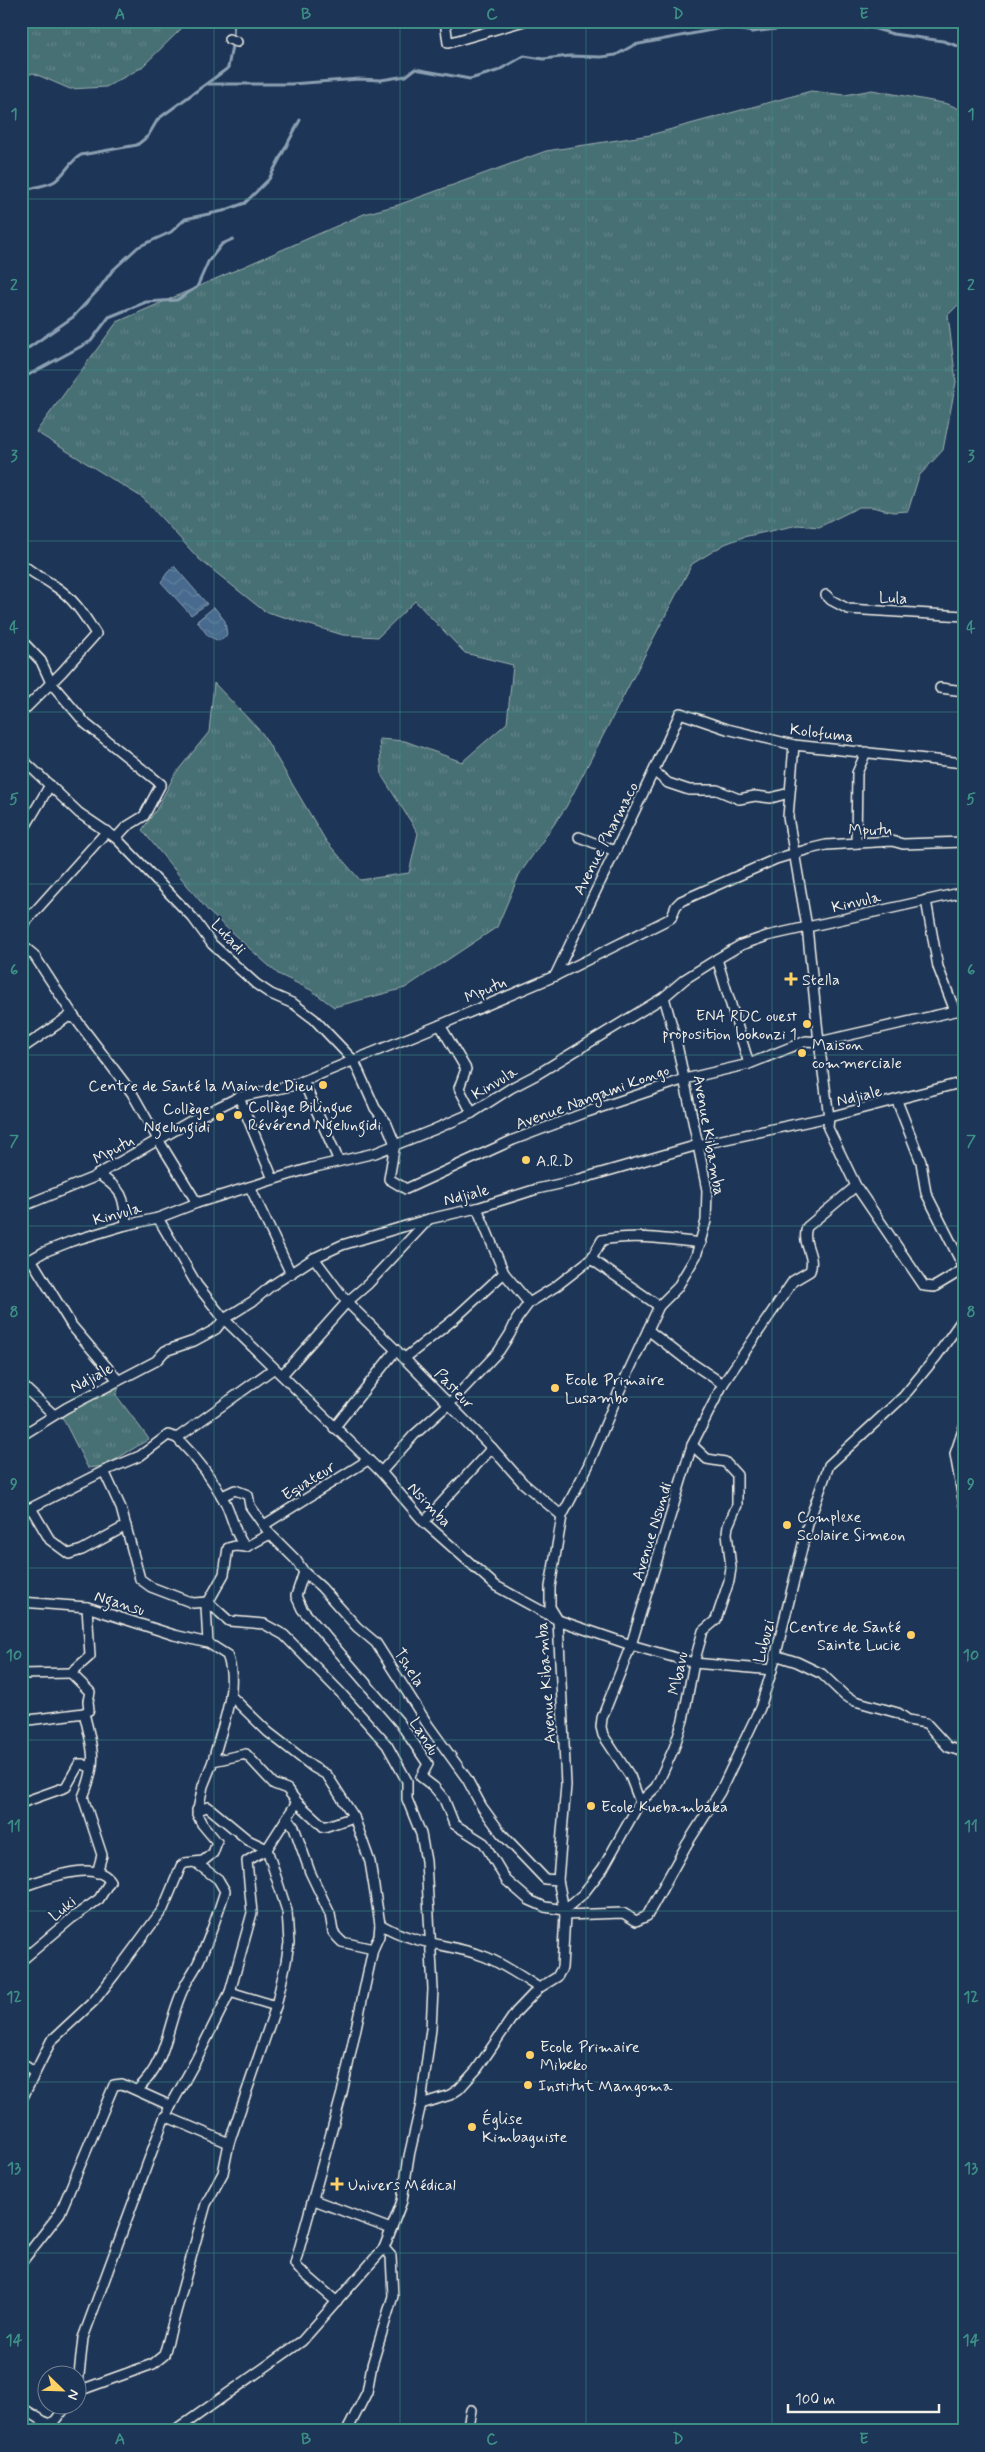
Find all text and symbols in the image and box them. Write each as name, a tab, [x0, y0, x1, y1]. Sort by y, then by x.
text: A	[115, 4, 125, 25]
text: B	[301, 4, 311, 25]
text: C	[486, 4, 498, 25]
text: D	[672, 4, 684, 25]
text: E	[859, 4, 869, 25]
text: 1	[10, 104, 18, 125]
text: 1	[967, 104, 975, 125]
text: 2	[10, 275, 18, 296]
text: 2	[967, 275, 975, 296]
text: 3	[10, 446, 18, 467]
text: 3	[967, 446, 975, 467]
street label: Lula	[878, 588, 908, 609]
text: 4	[9, 617, 19, 638]
text: 4	[966, 617, 976, 638]
street label: Kolofuma	[789, 719, 855, 748]
street label: Avenue Pharmaco	[569, 778, 644, 899]
text: 5	[9, 789, 19, 810]
text: 5	[966, 789, 976, 810]
street label: Mputu	[848, 820, 892, 841]
street label: Kinvula	[830, 887, 883, 918]
street label: Lutadi	[206, 914, 250, 960]
text: 6	[10, 960, 18, 981]
text: 6	[967, 960, 975, 981]
place label: Stella	[802, 970, 840, 991]
street label: Mputu	[461, 972, 510, 1009]
marker: Stella	[784, 972, 798, 986]
place label: ENA RDC ouest proposition bokonzi 1	[662, 1006, 797, 1045]
marker: ENA RDC ouest proposition bokonzi 1	[801, 1018, 813, 1030]
place label: Maison commerciale	[812, 1035, 902, 1074]
marker: Maison commerciale	[796, 1047, 808, 1059]
street label: Avenue Nangami Kongo	[513, 1060, 673, 1136]
street label: Kinvula	[468, 1061, 522, 1105]
street label: Avenue Kibamba	[688, 1073, 729, 1197]
place label: Centre de Santé la Main de Dieu	[88, 1076, 313, 1097]
marker: Centre de Santé la Main de Dieu	[317, 1079, 329, 1091]
street label: Ndjiale	[834, 1081, 885, 1112]
place label: Collège Bilingue Révérend Ngelungidi	[248, 1097, 381, 1137]
place label: Collège Ngelungidi	[144, 1099, 210, 1139]
marker: Collège Bilingue Révérend Ngelungidi	[232, 1109, 244, 1121]
marker: Collège Ngelungidi	[214, 1111, 226, 1123]
street label: Mputu	[90, 1130, 138, 1170]
text: 7	[9, 1131, 19, 1152]
text: 7	[966, 1131, 976, 1152]
place label: A.R.D	[536, 1151, 573, 1172]
marker: A.R.D	[520, 1154, 532, 1166]
street label: Ndjiale	[441, 1180, 492, 1211]
street label: Kinvula	[91, 1198, 145, 1231]
text: 8	[9, 1302, 19, 1323]
text: 8	[966, 1302, 976, 1323]
street label: Ndjiale	[66, 1358, 117, 1398]
street label: Pasteur	[429, 1364, 479, 1414]
place label: Ecole Primaire Lusambo	[565, 1370, 665, 1409]
marker: Ecole Primaire Lusambo	[549, 1382, 561, 1394]
street label: Equateur	[278, 1456, 340, 1506]
text: 9	[10, 1474, 18, 1495]
text: 9	[967, 1474, 975, 1495]
street label: Nsimba	[402, 1478, 456, 1532]
street label: Avenue Nsundi	[628, 1479, 677, 1583]
place label: Complexe Scolaire Simeon	[797, 1507, 905, 1546]
marker: Complexe Scolaire Simeon	[781, 1519, 793, 1531]
street label: Ngansu	[92, 1586, 147, 1622]
street label: Lubuzi	[749, 1617, 780, 1665]
place label: Centre de Santé Sainte Lucie	[789, 1617, 901, 1656]
street label: Avenue Kibamba	[532, 1621, 561, 1744]
marker: Centre de Santé Sainte Lucie	[905, 1629, 917, 1641]
street label: Tshela	[388, 1644, 429, 1691]
text: 10	[6, 1645, 22, 1666]
text: 10	[963, 1645, 979, 1666]
street label: Mbavu	[664, 1650, 693, 1697]
street label: Landu	[404, 1714, 443, 1760]
place label: Ecole Kuebambaka	[601, 1797, 728, 1818]
marker: Ecole Kuebambaka	[585, 1800, 597, 1812]
text: 11	[7, 1816, 21, 1837]
text: 11	[964, 1816, 978, 1837]
street label: Luki	[45, 1892, 81, 1927]
text: 12	[6, 1987, 22, 2008]
text: 12	[963, 1987, 979, 2008]
place label: Ecole Primaire Mibeko	[540, 2037, 640, 2076]
marker: Ecole Primaire Mibeko	[524, 2049, 536, 2061]
place label: Institut Mangoma	[538, 2076, 673, 2097]
marker: Institut Mangoma	[522, 2079, 534, 2091]
place label: Église Kimbaguiste	[482, 2109, 567, 2148]
marker: Église Kimbaguiste	[466, 2121, 478, 2133]
text: 13	[7, 2158, 21, 2179]
text: 13	[964, 2158, 978, 2179]
place label: Univers Médical	[348, 2175, 456, 2196]
marker: Univers Médical	[330, 2177, 344, 2191]
text: 14	[6, 2330, 23, 2351]
text: 14	[963, 2330, 980, 2351]
north arrow	[38, 2364, 88, 2414]
scale bar	[788, 2382, 939, 2414]
text: N	[63, 2387, 83, 2402]
text: 100 m	[795, 2390, 835, 2410]
text: A	[115, 2429, 125, 2450]
text: B	[301, 2429, 311, 2450]
text: C	[486, 2429, 498, 2450]
text: D	[672, 2429, 684, 2450]
text: E	[859, 2429, 869, 2450]

